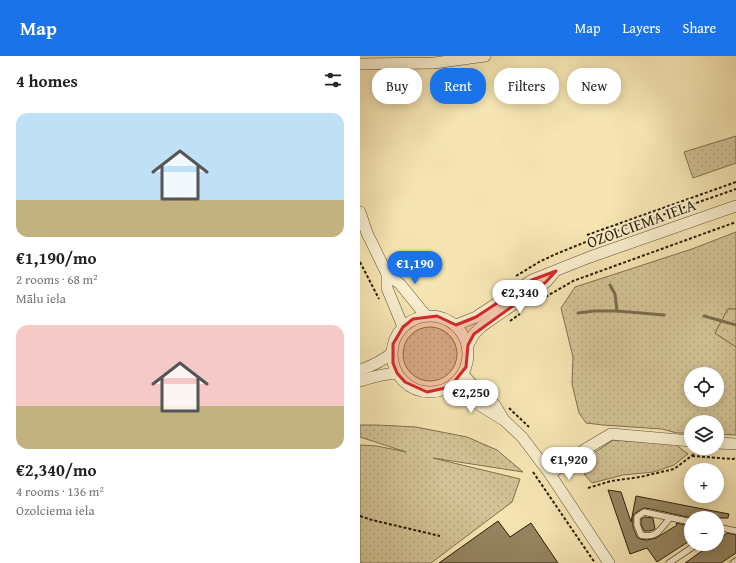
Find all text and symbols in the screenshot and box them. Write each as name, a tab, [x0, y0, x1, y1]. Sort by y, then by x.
text: Map	[20, 14, 57, 42]
text: Map	[575, 18, 601, 38]
text: Layers	[623, 18, 661, 38]
text: Share	[683, 18, 716, 38]
text: 4 homes	[16, 68, 78, 93]
chip: Buy	[372, 68, 422, 104]
chip: Rent	[430, 68, 486, 104]
chip: Filters	[494, 68, 559, 104]
chip: New	[567, 68, 621, 104]
icon: filters	[322, 69, 344, 91]
icon: home	[144, 139, 216, 211]
street label: OZOLCIEMA IELA	[583, 192, 699, 254]
text: €1,190/mo	[16, 245, 97, 270]
pin: €1,190	[382, 251, 448, 285]
text: €1,190	[396, 254, 434, 273]
text: 2 rooms · 68 m²	[16, 270, 98, 289]
pin: €2,340	[487, 280, 553, 314]
text: €2,340	[501, 283, 539, 302]
text: Mālu iela	[16, 289, 66, 308]
icon: home	[144, 351, 216, 423]
map controls	[684, 367, 724, 551]
button: locate	[684, 367, 724, 407]
pin: €2,250	[438, 380, 504, 414]
text: €2,250	[452, 383, 490, 402]
button: layers	[684, 415, 724, 455]
pin: €1,920	[536, 447, 602, 481]
text: €1,920	[550, 450, 588, 469]
text: €2,340/mo	[16, 457, 97, 482]
button: +	[684, 463, 724, 503]
text: 4 rooms · 136 m²	[16, 482, 104, 501]
text: Ozolciema iela	[16, 501, 95, 520]
button: −	[684, 511, 724, 551]

